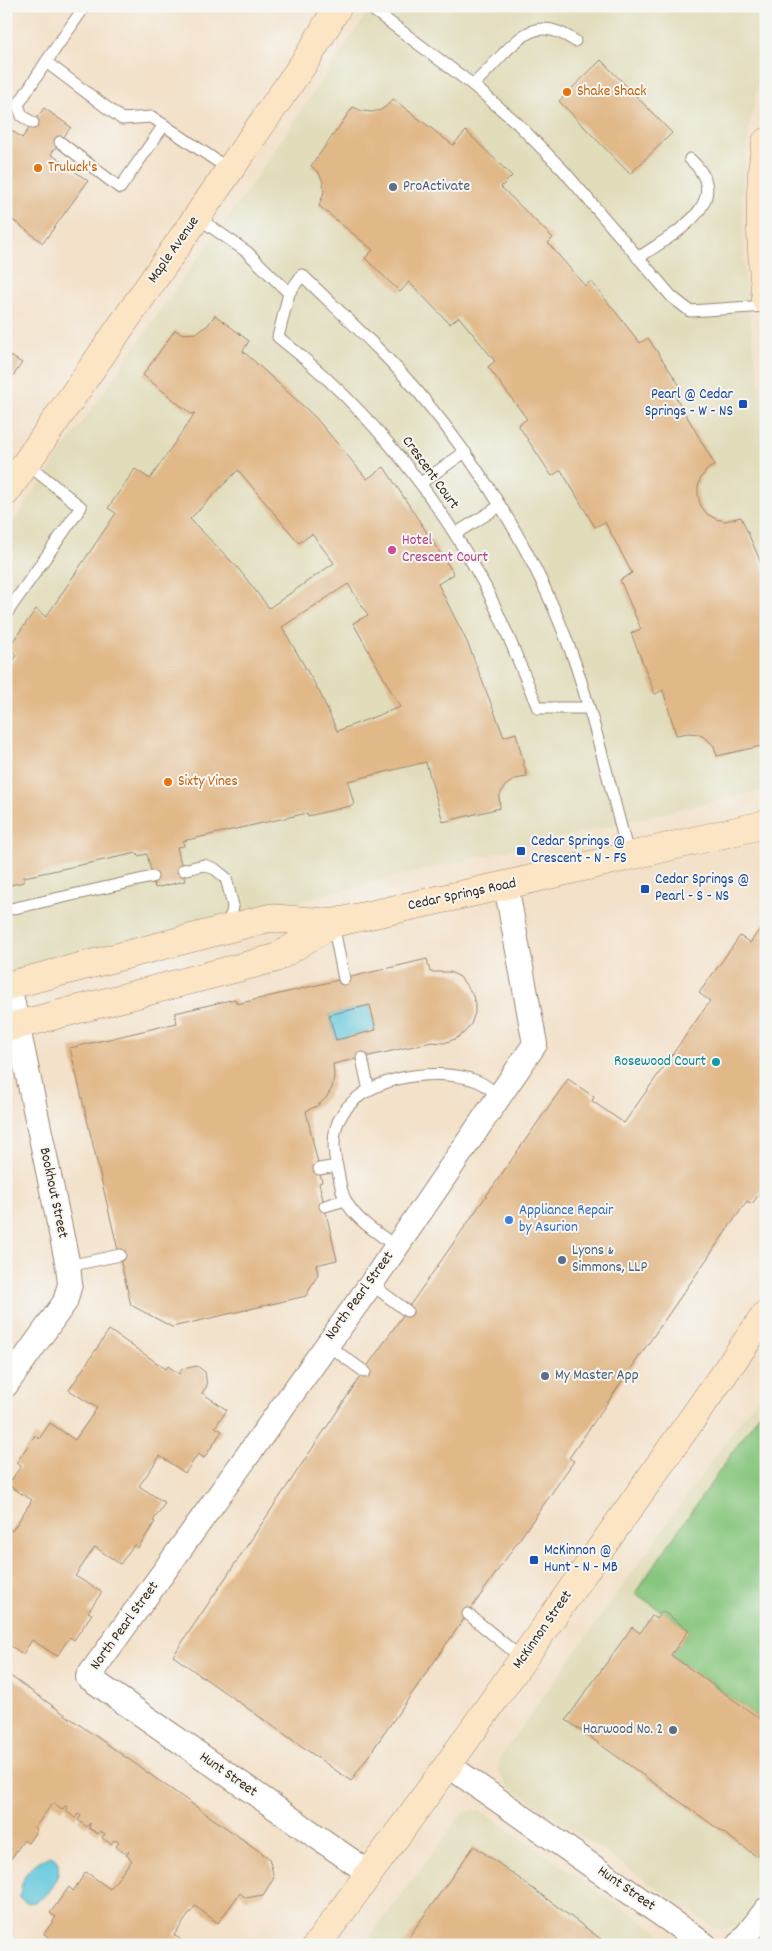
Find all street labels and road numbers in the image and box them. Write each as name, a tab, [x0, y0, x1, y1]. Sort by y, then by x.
street label: Maple Avenue	[143, 212, 205, 288]
street label: Crescent Court	[396, 432, 464, 515]
street label: Cedar Springs Road	[406, 873, 518, 917]
street label: Bookhout Street	[33, 1146, 73, 1241]
street label: North Pearl Street	[320, 1247, 400, 1345]
street label: North Pearl Street	[85, 1577, 165, 1675]
street label: McKinnon Street	[508, 1586, 579, 1674]
street label: Hunt Street	[194, 1747, 262, 1803]
street label: Hunt Street	[592, 1861, 660, 1917]

